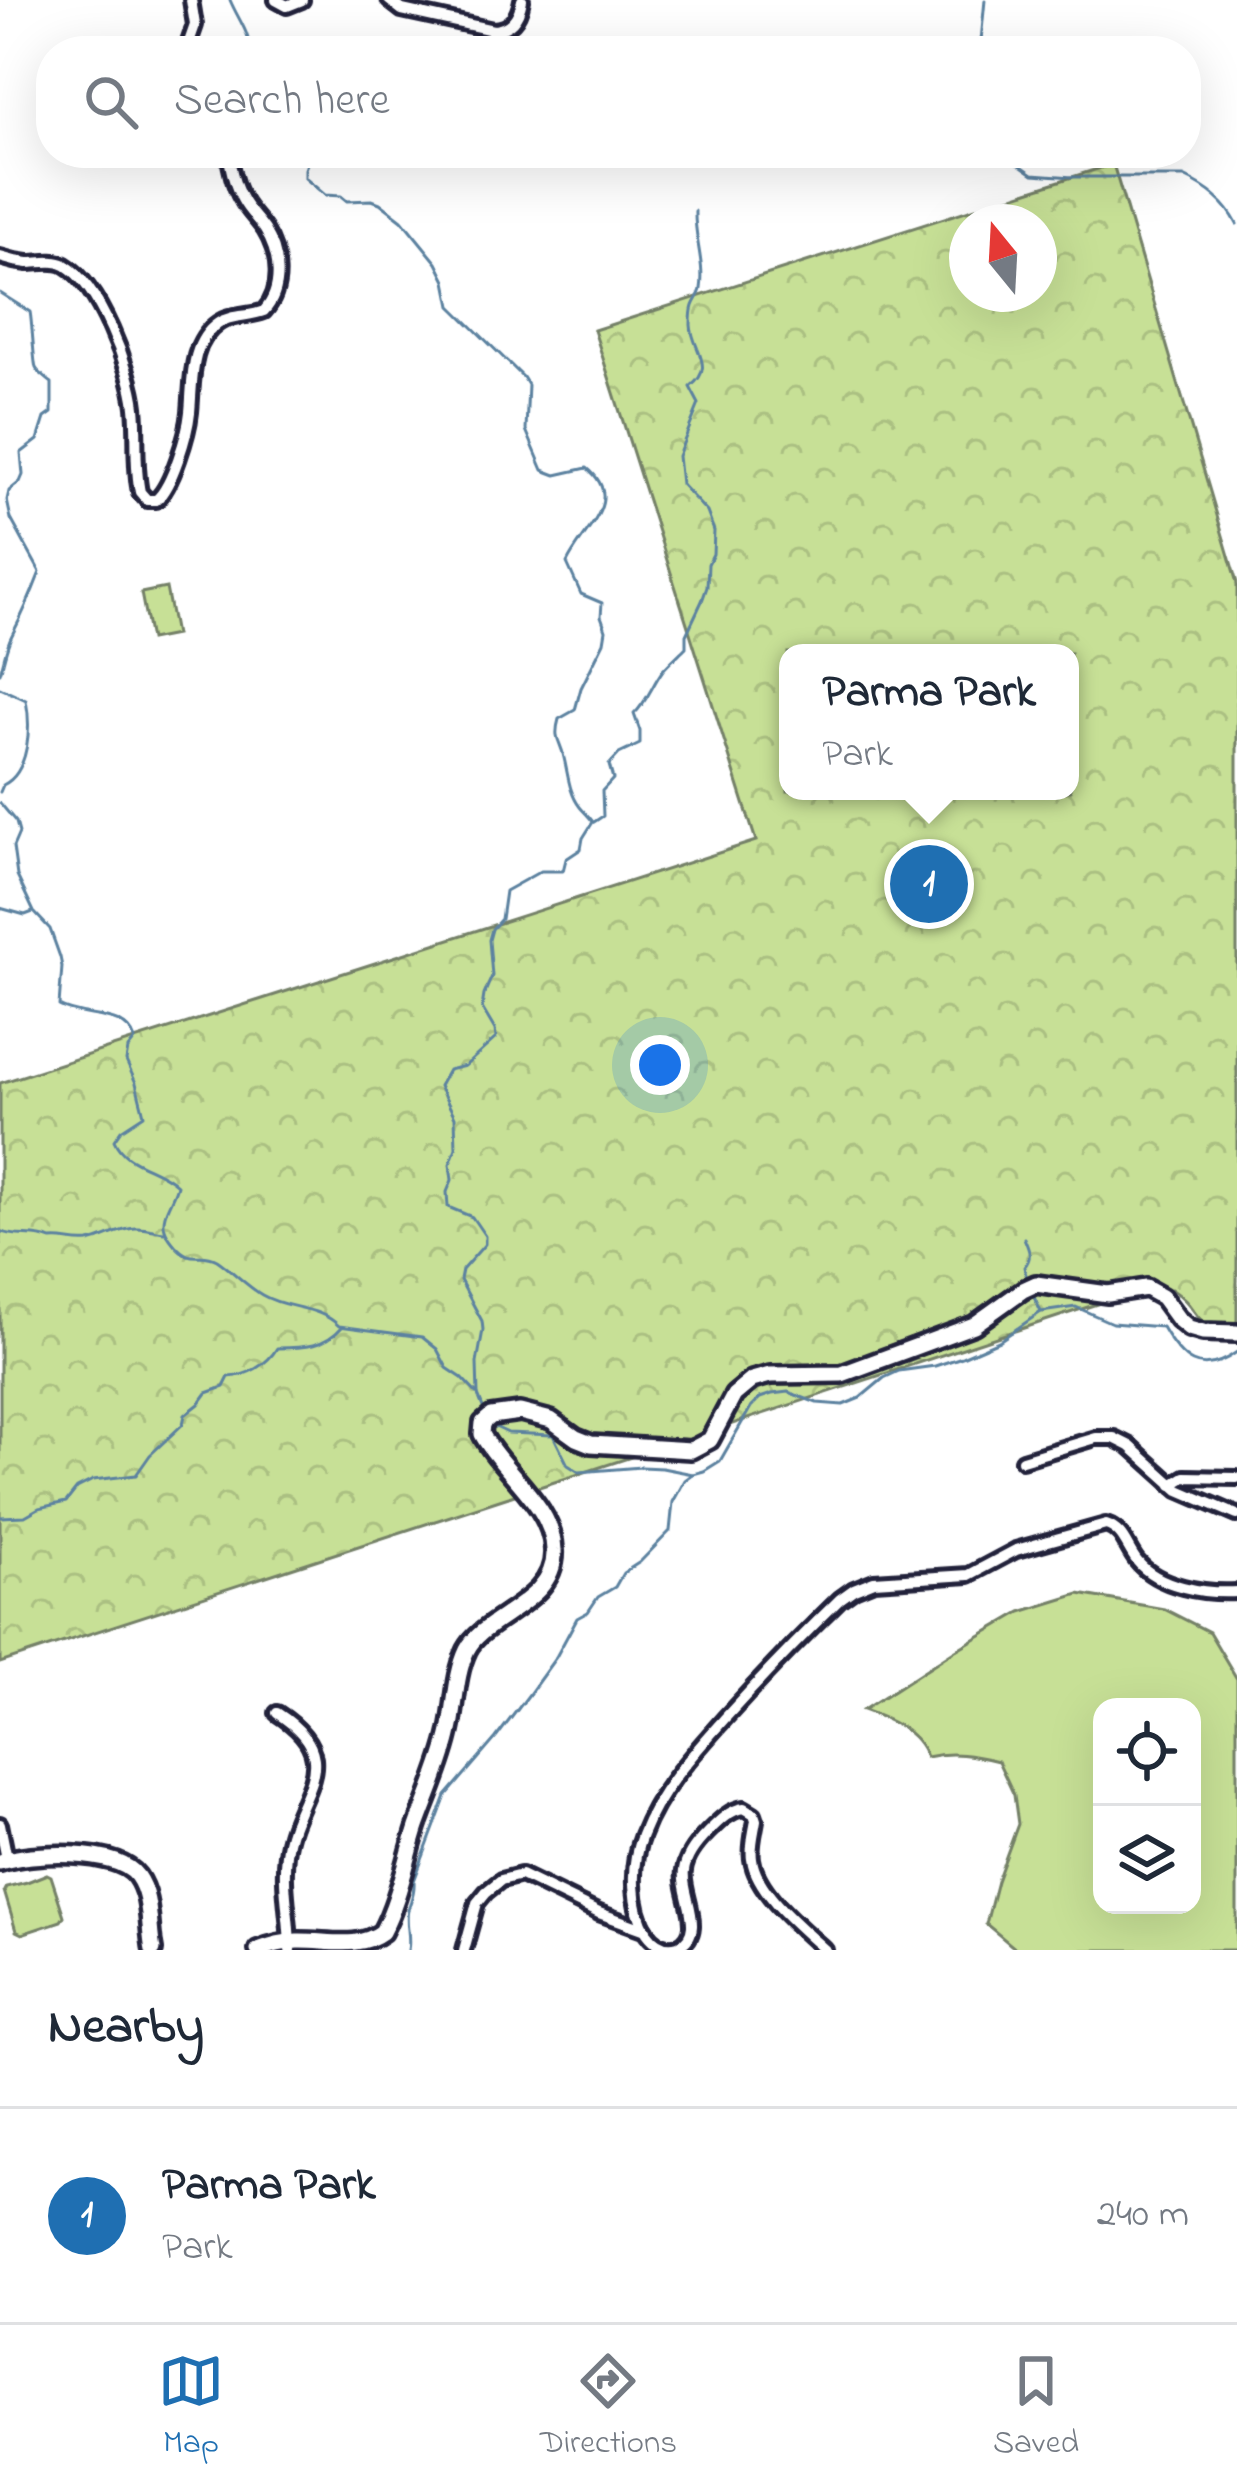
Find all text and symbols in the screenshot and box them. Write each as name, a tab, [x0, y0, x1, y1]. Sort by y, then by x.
search box	[36, 36, 1201, 168]
icon: search	[78, 69, 144, 135]
text: Search here	[174, 69, 390, 135]
north arrow	[949, 204, 1057, 312]
popup	[779, 644, 1079, 800]
text: Parma Park	[822, 661, 1036, 727]
text: Park	[822, 727, 893, 784]
pin: 1	[890, 839, 968, 929]
your location	[630, 1035, 690, 1095]
map controls	[1093, 1698, 1201, 1914]
button: locate	[1093, 1698, 1201, 1806]
button: layers	[1093, 1806, 1201, 1914]
text: Nearby	[48, 1991, 204, 2066]
text: Parma Park	[162, 2154, 375, 2220]
text: 1	[81, 2187, 93, 2244]
text: 240 m	[1097, 2187, 1189, 2244]
text: Park	[162, 2220, 232, 2277]
tab: Map	[158, 2348, 224, 2468]
tab: Directions	[540, 2348, 677, 2468]
tab: Saved	[993, 2348, 1079, 2468]

